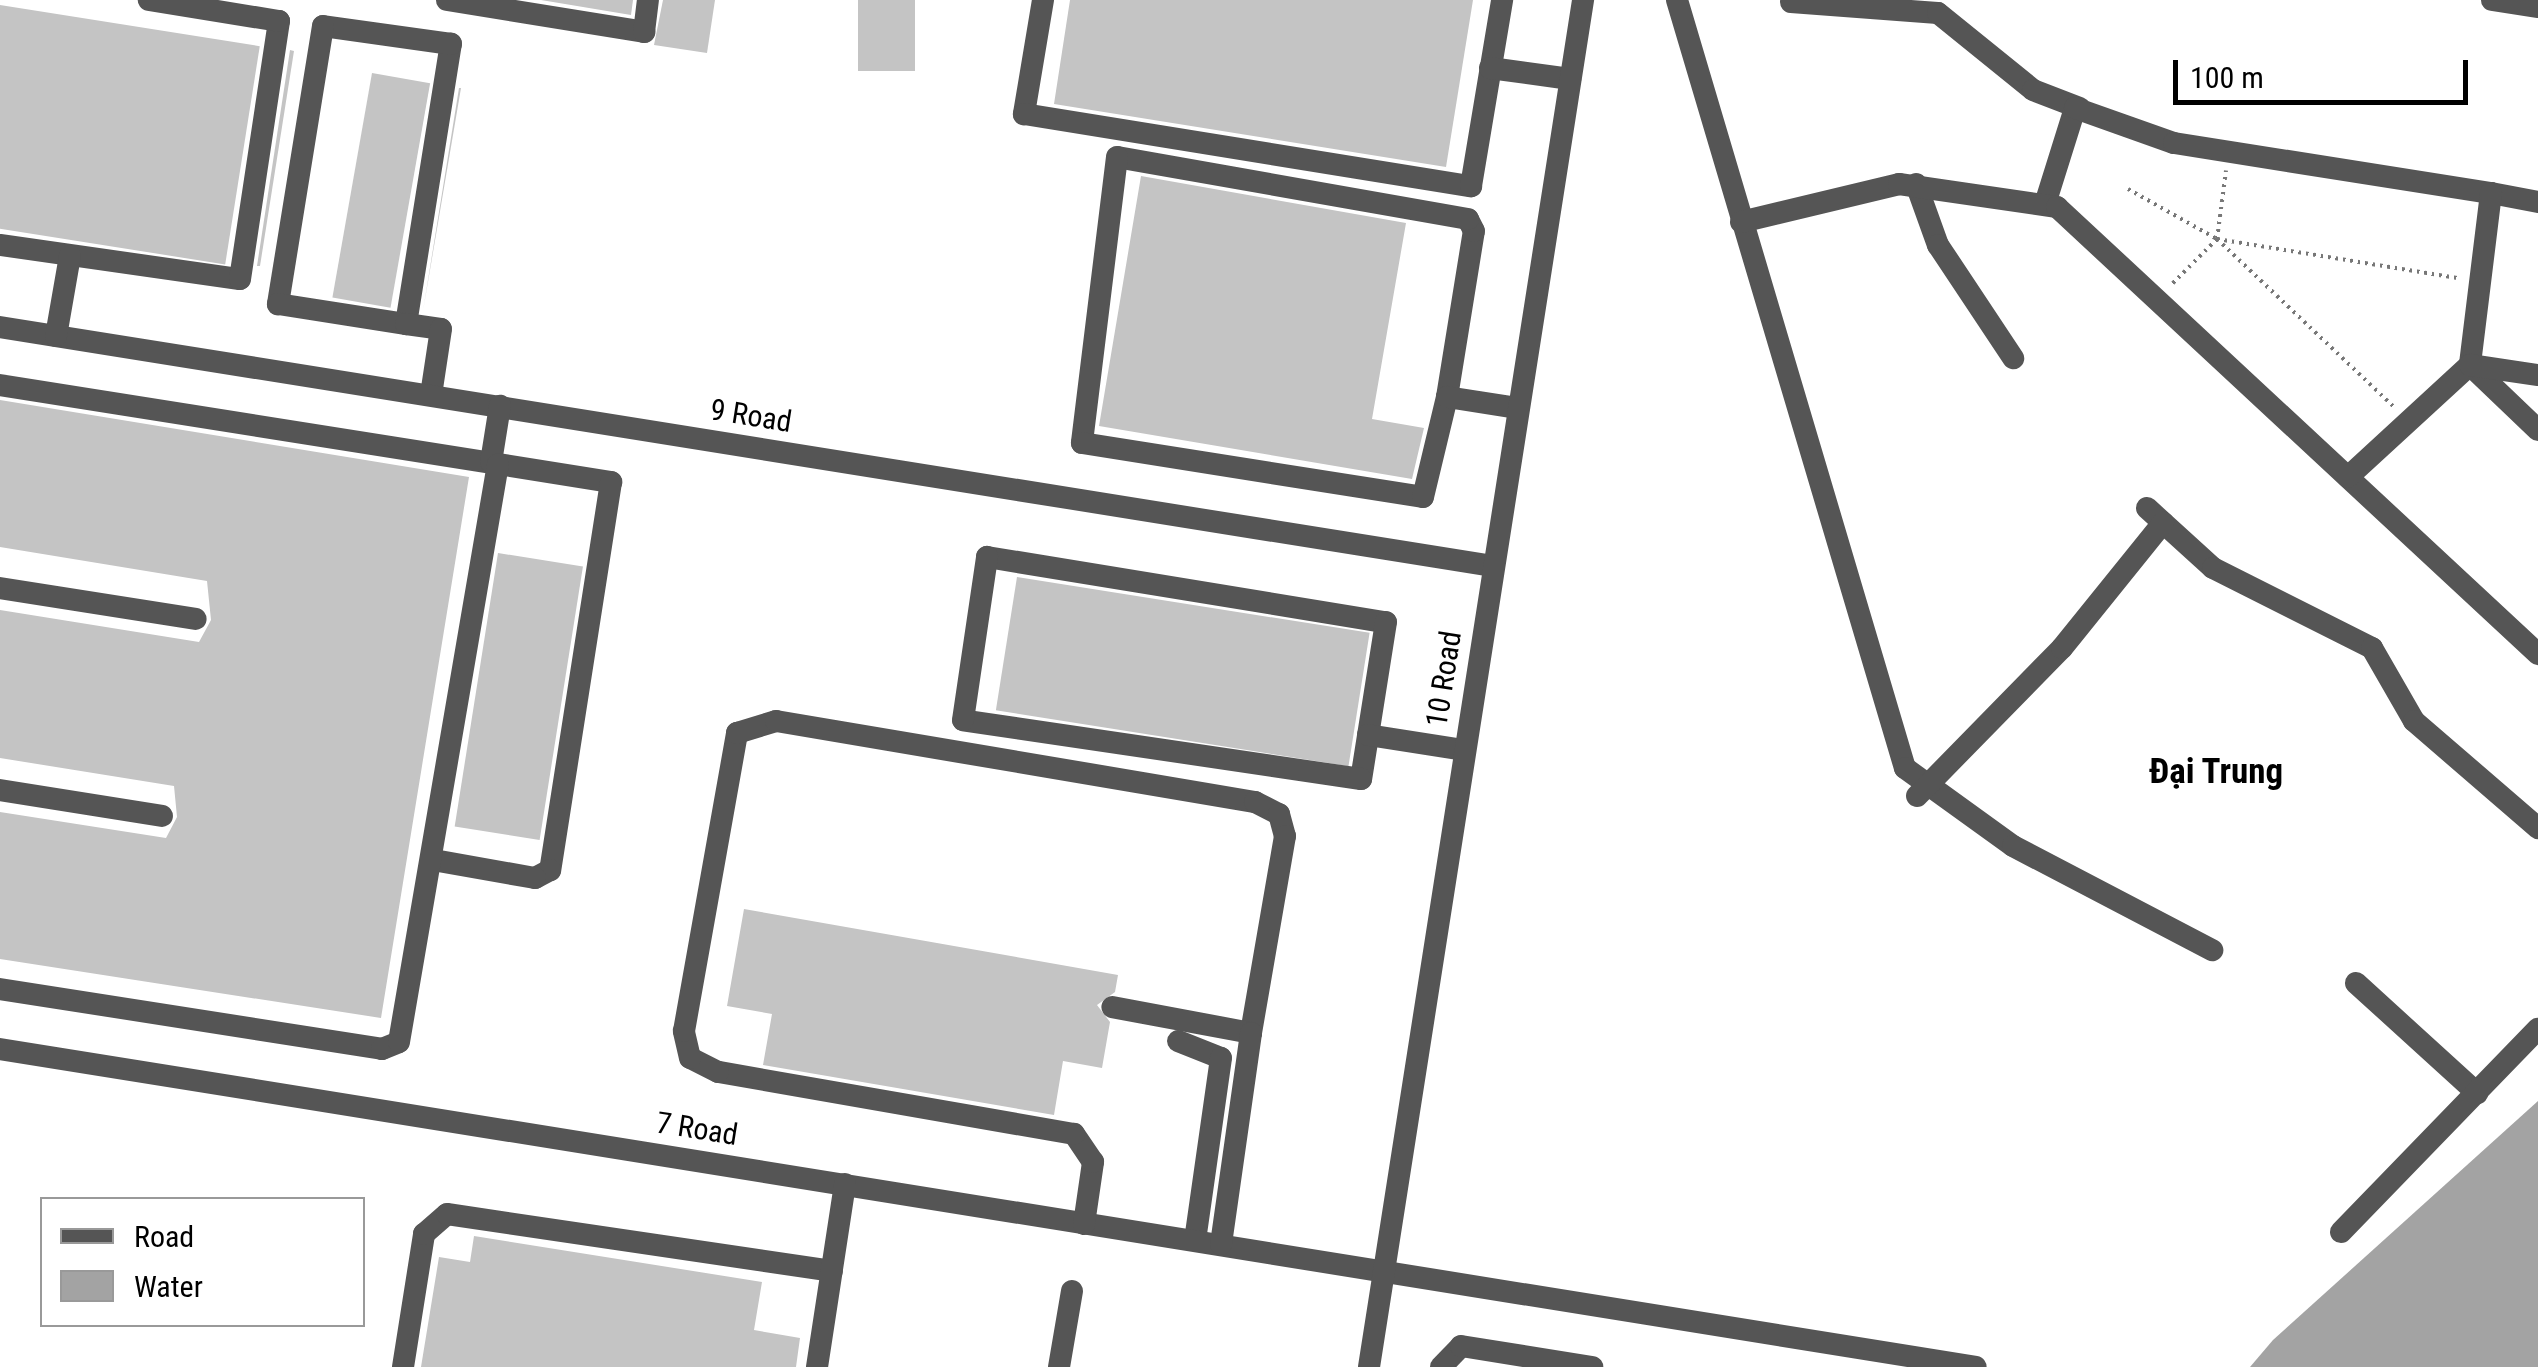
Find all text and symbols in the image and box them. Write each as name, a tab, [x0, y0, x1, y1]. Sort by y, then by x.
scale bar	[2178, 40, 2473, 102]
text: 100 m	[2190, 60, 2264, 95]
street label: 9 Road	[708, 392, 794, 440]
street label: 10 Road	[1419, 628, 1469, 730]
district label: Đại Trung	[2148, 751, 2284, 793]
street label: 7 Road	[654, 1105, 740, 1153]
legend	[40, 1197, 365, 1327]
text: Road	[134, 1219, 194, 1254]
text: Water	[134, 1269, 203, 1304]

